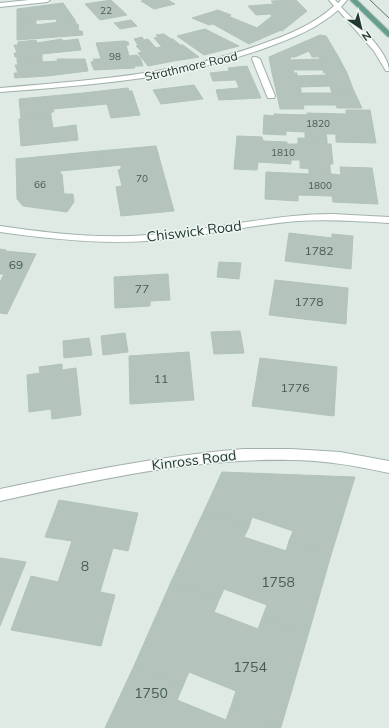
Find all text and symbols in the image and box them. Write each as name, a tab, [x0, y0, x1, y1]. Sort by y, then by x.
house number: 22	[100, 4, 112, 17]
north arrow	[341, 8, 381, 48]
text: N	[359, 28, 374, 44]
street label: Strathmore Road	[143, 48, 239, 84]
house number: 98	[109, 50, 121, 63]
house number: 1820	[306, 117, 330, 130]
house number: 1810	[271, 146, 295, 159]
house number: 70	[136, 172, 148, 185]
house number: 66	[34, 178, 46, 191]
house number: 1800	[308, 179, 332, 192]
street label: Chiswick Road	[145, 216, 243, 246]
house number: 1782	[305, 243, 333, 258]
house number: 69	[9, 257, 23, 272]
house number: 77	[135, 281, 149, 296]
house number: 1778	[295, 294, 323, 309]
house number: 11	[154, 371, 168, 386]
house number: 1776	[281, 380, 309, 395]
street label: Kinross Road	[151, 446, 237, 474]
house number: 8	[81, 557, 89, 575]
house number: 1758	[261, 573, 295, 591]
house number: 1754	[233, 658, 267, 676]
house number: 1750	[134, 684, 168, 702]

